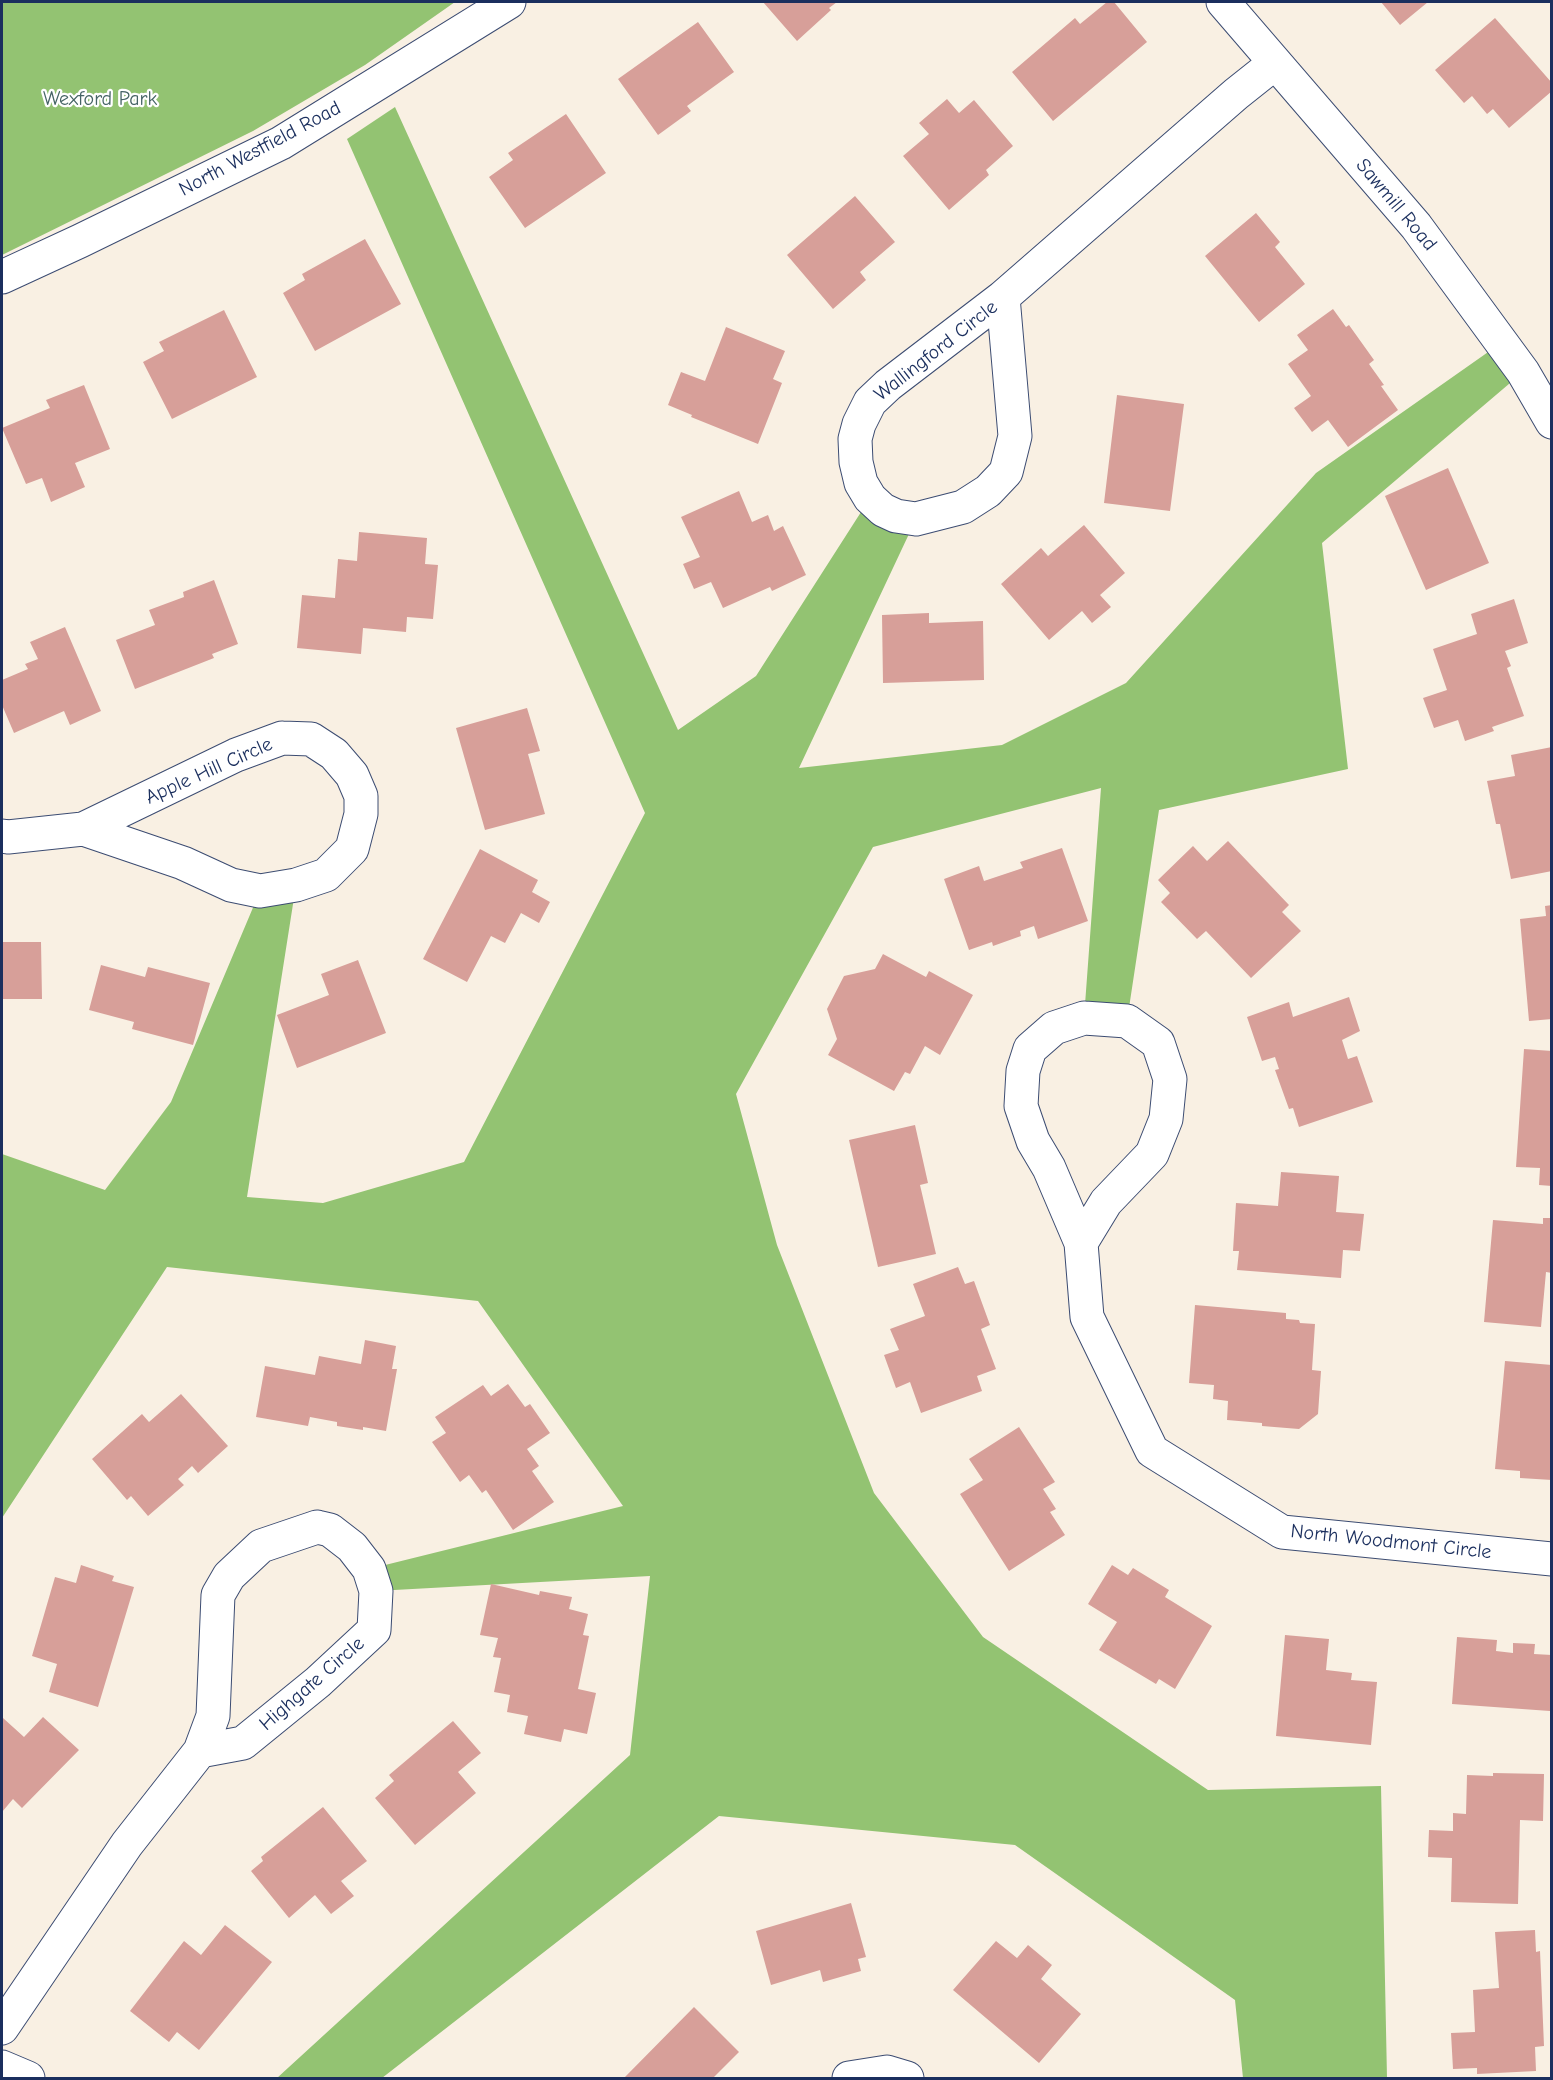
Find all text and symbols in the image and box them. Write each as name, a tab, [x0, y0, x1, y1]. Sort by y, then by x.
park label: Wexford Park	[43, 87, 157, 111]
street label: North Westfield Road	[175, 96, 345, 202]
street label: Sawmill Road	[1350, 154, 1442, 256]
street label: Wallingford Circle	[870, 295, 1002, 407]
street label: Apple Hill Circle	[142, 732, 276, 810]
street label: North Woodmont Circle	[1289, 1520, 1493, 1564]
street label: Highgate Circle	[255, 1632, 369, 1736]

